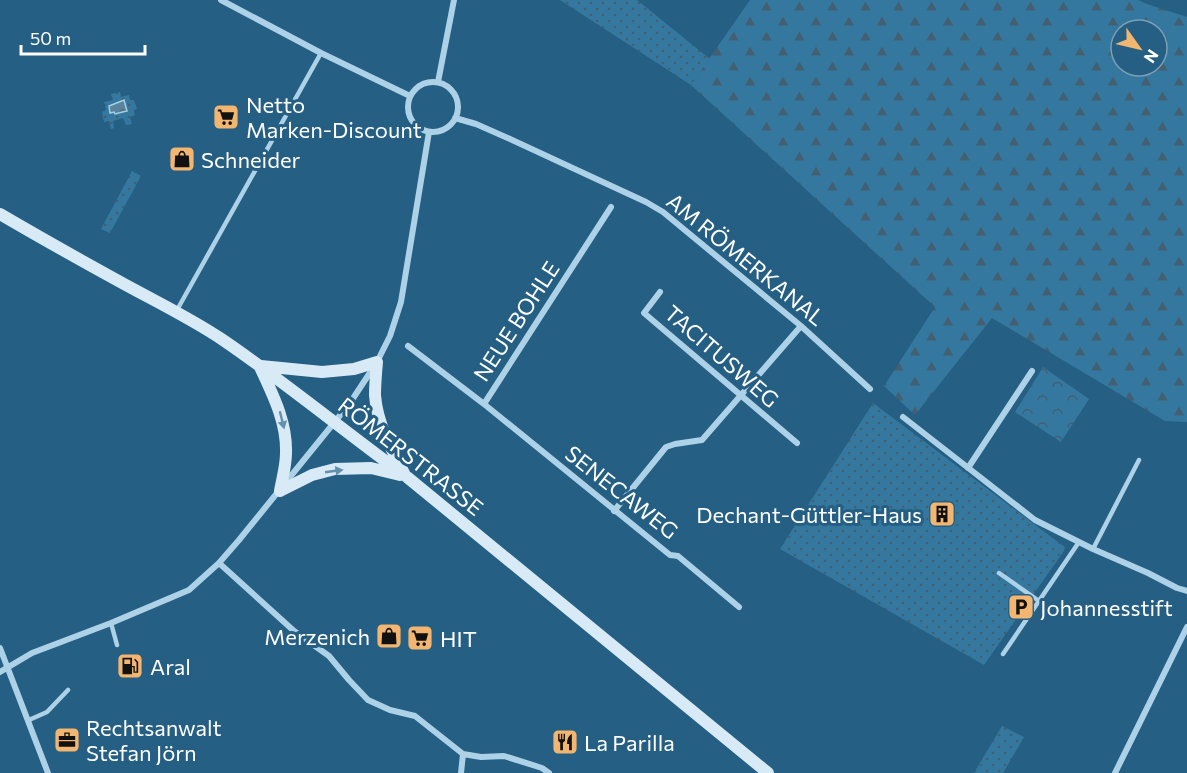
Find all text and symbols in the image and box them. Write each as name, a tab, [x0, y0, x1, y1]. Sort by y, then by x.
scale bar	[21, 18, 146, 56]
north arrow	[1109, 18, 1169, 78]
text: 50 m	[30, 27, 71, 49]
text: N	[1141, 46, 1163, 67]
place label: Netto Marken-Discount	[246, 91, 422, 143]
supermarket icon: Netto Marken-Discount	[211, 102, 241, 132]
shop icon: Schneider	[167, 144, 197, 174]
place label: Schneider	[201, 146, 301, 173]
street label: AM RÖMERKANAL	[662, 187, 830, 331]
street label: NEUE BOHLE	[467, 256, 565, 386]
street label: TACITUSWEG	[659, 299, 785, 413]
street label: RÖMERSTRASSE	[333, 391, 489, 521]
one-way arrow	[277, 411, 287, 429]
street label: SENECAWEG	[560, 440, 684, 544]
one-way arrow	[325, 466, 344, 475]
building icon: Dechant-Güttler-Haus	[927, 499, 957, 529]
place label: Dechant-Güttler-Haus	[696, 501, 922, 528]
parking icon: Johannesstift	[1006, 592, 1036, 622]
place label: Johannesstift	[1040, 594, 1173, 621]
shop icon: Merzenich	[374, 621, 404, 651]
place label: Merzenich	[264, 623, 370, 650]
supermarket icon: HIT	[405, 623, 435, 653]
place label: HIT	[440, 625, 477, 652]
fuel station icon: Aral	[115, 651, 145, 681]
place label: Aral	[150, 653, 191, 680]
place label: Rechtsanwalt Stefan Jörn	[86, 714, 222, 766]
office icon: Rechtsanwalt Stefan Jörn	[52, 725, 82, 755]
restaurant icon: La Parilla	[550, 727, 580, 757]
place label: La Parilla	[584, 729, 675, 756]

